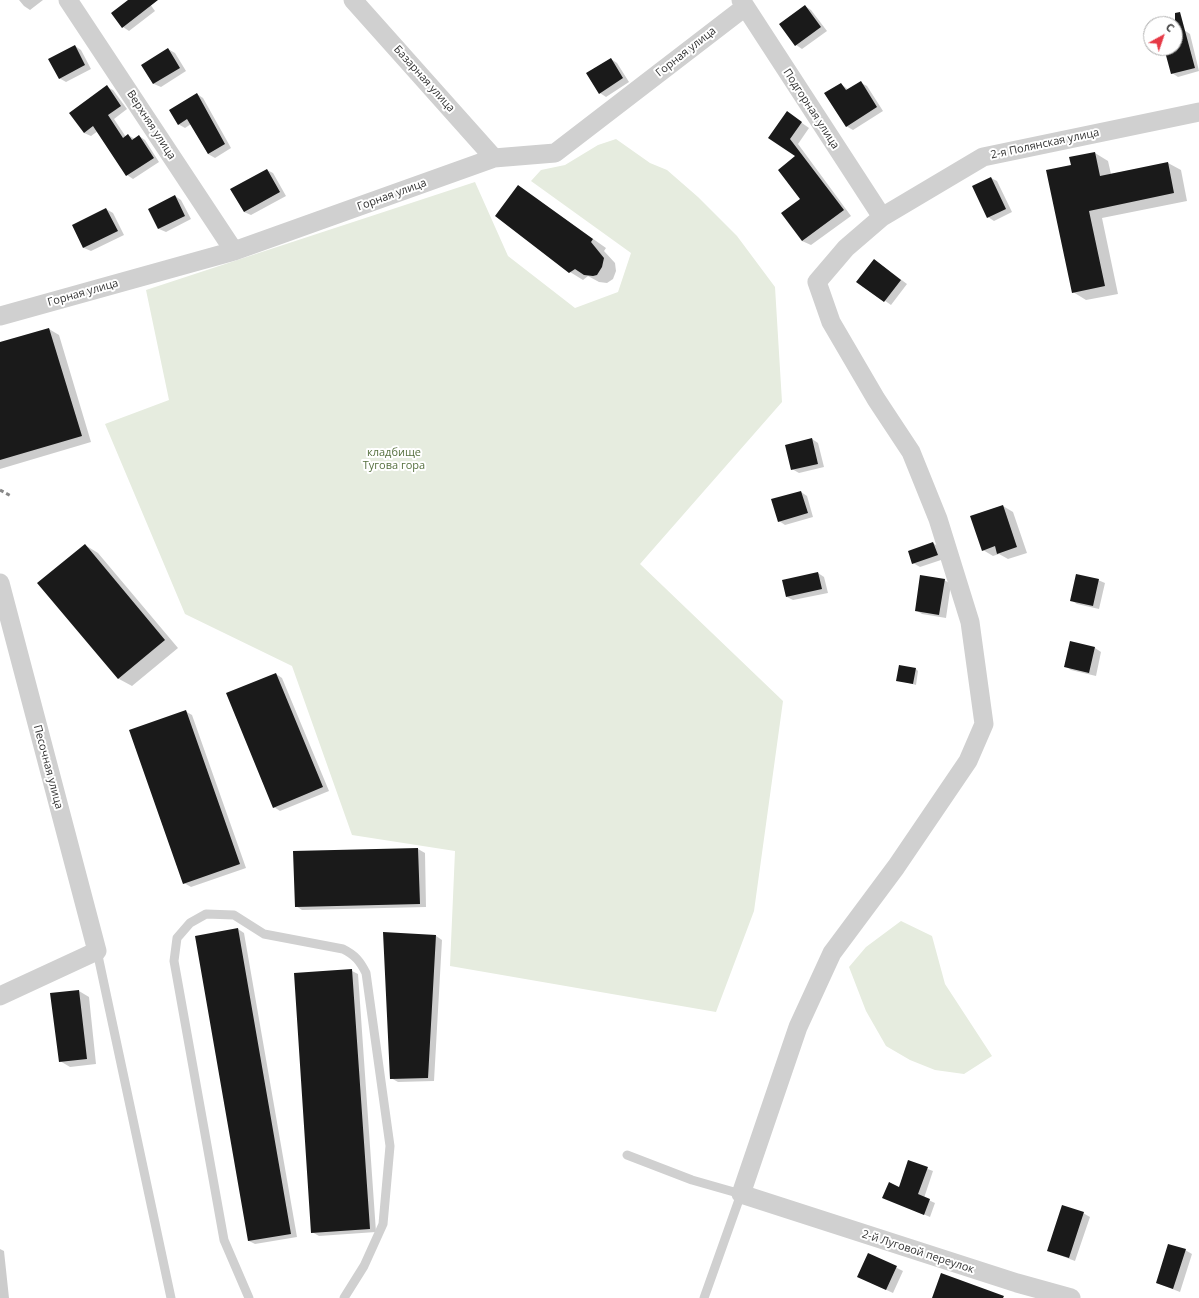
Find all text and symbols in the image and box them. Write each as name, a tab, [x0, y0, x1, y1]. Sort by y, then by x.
north arrow	[1143, 16, 1183, 56]
text: С	[1163, 19, 1178, 35]
street label: Горная улица	[653, 24, 719, 80]
street label: Базарная улица	[391, 43, 457, 115]
street label: Подгорная улица	[780, 66, 842, 152]
street label: Верхняя улица	[124, 88, 178, 162]
street label: 2-я Полянская улица	[990, 126, 1100, 162]
street label: Горная улица	[355, 176, 429, 214]
street label: Горная улица	[46, 277, 120, 309]
park label: кладбище Тугова гора	[363, 446, 425, 472]
street label: Песочная улица	[30, 723, 66, 811]
street label: 2-й Луговой переулок	[860, 1228, 976, 1276]

